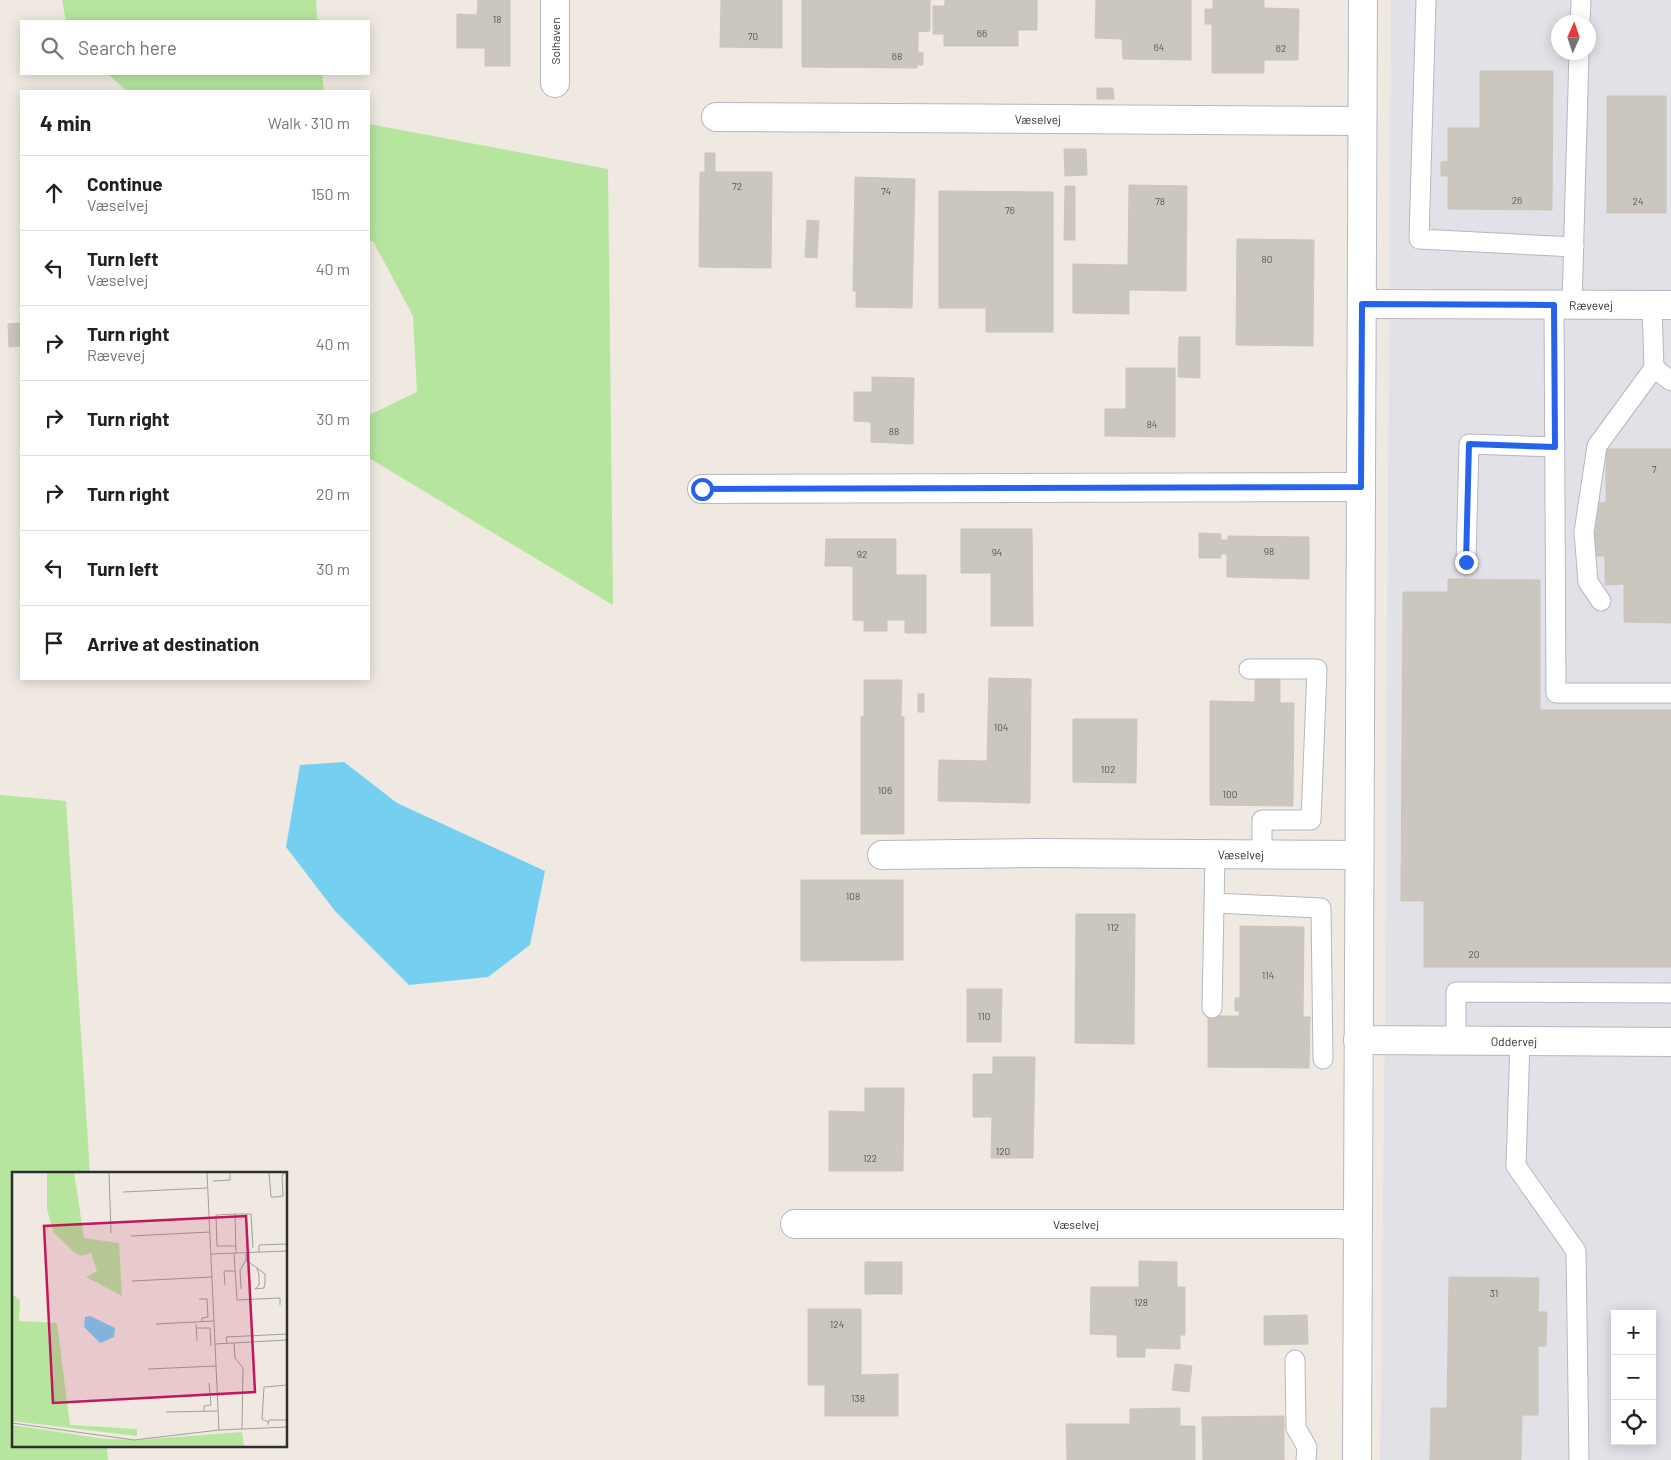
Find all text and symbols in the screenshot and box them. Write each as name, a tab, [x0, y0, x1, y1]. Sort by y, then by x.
house number: 18	[493, 13, 501, 25]
north arrow	[1551, 15, 1596, 60]
street label: Solhaven	[548, 17, 562, 65]
search box	[20, 20, 370, 75]
house number: 66	[977, 27, 987, 39]
house number: 70	[748, 30, 758, 42]
icon: search	[38, 34, 66, 62]
text: Search here	[78, 36, 177, 59]
house number: 64	[1154, 41, 1164, 53]
house number: 62	[1276, 42, 1286, 54]
house number: 68	[892, 50, 902, 62]
text: 4 min	[40, 110, 91, 135]
street label: Væselvej	[1015, 112, 1061, 126]
text: Walk · 310 m	[268, 113, 350, 132]
text: Continue	[87, 172, 163, 195]
icon: ahead	[40, 179, 68, 207]
house number: 72	[732, 180, 742, 192]
text: 150 m	[311, 184, 350, 203]
house number: 74	[881, 185, 891, 197]
house number: 26	[1512, 194, 1522, 206]
text: Væselvej	[87, 195, 149, 214]
house number: 78	[1155, 195, 1165, 207]
house number: 24	[1633, 195, 1643, 207]
house number: 76	[1005, 204, 1015, 216]
text: Turn left	[87, 247, 158, 270]
house number: 80	[1262, 253, 1272, 265]
icon: left	[40, 254, 68, 282]
text: 40 m	[316, 259, 350, 278]
text: Væselvej	[87, 270, 149, 289]
street label: Rævevej	[1569, 298, 1613, 312]
text: Turn right	[87, 322, 169, 345]
icon: right	[40, 329, 68, 357]
text: 40 m	[316, 334, 350, 353]
text: Rævevej	[87, 345, 145, 364]
icon: right	[40, 404, 68, 432]
text: Turn right	[87, 407, 169, 430]
text: 30 m	[316, 409, 350, 428]
house number: 84	[1147, 418, 1157, 430]
house number: 88	[889, 425, 899, 437]
house number: 7	[1652, 463, 1657, 475]
route start	[691, 478, 714, 501]
icon: right	[40, 479, 68, 507]
text: Turn right	[87, 482, 169, 505]
text: 20 m	[316, 484, 350, 503]
house number: 98	[1264, 545, 1274, 557]
house number: 94	[992, 546, 1002, 558]
house number: 92	[857, 548, 867, 560]
route end	[1455, 551, 1478, 574]
icon: left	[40, 554, 68, 582]
text: Turn left	[87, 557, 158, 580]
text: 30 m	[316, 559, 350, 578]
icon: arrive	[40, 629, 68, 657]
text: Arrive at destination	[87, 632, 259, 655]
house number: 104	[994, 721, 1008, 733]
house number: 102	[1101, 763, 1115, 775]
house number: 106	[878, 784, 892, 796]
house number: 100	[1223, 788, 1237, 800]
street label: Væselvej	[1218, 847, 1264, 861]
house number: 108	[846, 890, 860, 902]
house number: 112	[1107, 921, 1119, 933]
house number: 20	[1468, 948, 1480, 960]
house number: 114	[1262, 969, 1274, 981]
house number: 110	[978, 1010, 990, 1022]
street label: Oddervej	[1491, 1034, 1537, 1048]
house number: 120	[996, 1145, 1010, 1157]
house number: 122	[863, 1152, 877, 1164]
inset map	[12, 1172, 288, 1448]
street label: Væselvej	[1053, 1217, 1099, 1231]
house number: 31	[1490, 1287, 1498, 1299]
house number: 128	[1134, 1296, 1148, 1308]
map controls	[1611, 1310, 1656, 1445]
button: +	[1611, 1310, 1656, 1355]
house number: 124	[830, 1318, 844, 1330]
button: −	[1611, 1355, 1656, 1400]
house number: 138	[851, 1392, 865, 1404]
button: locate	[1611, 1400, 1656, 1445]

